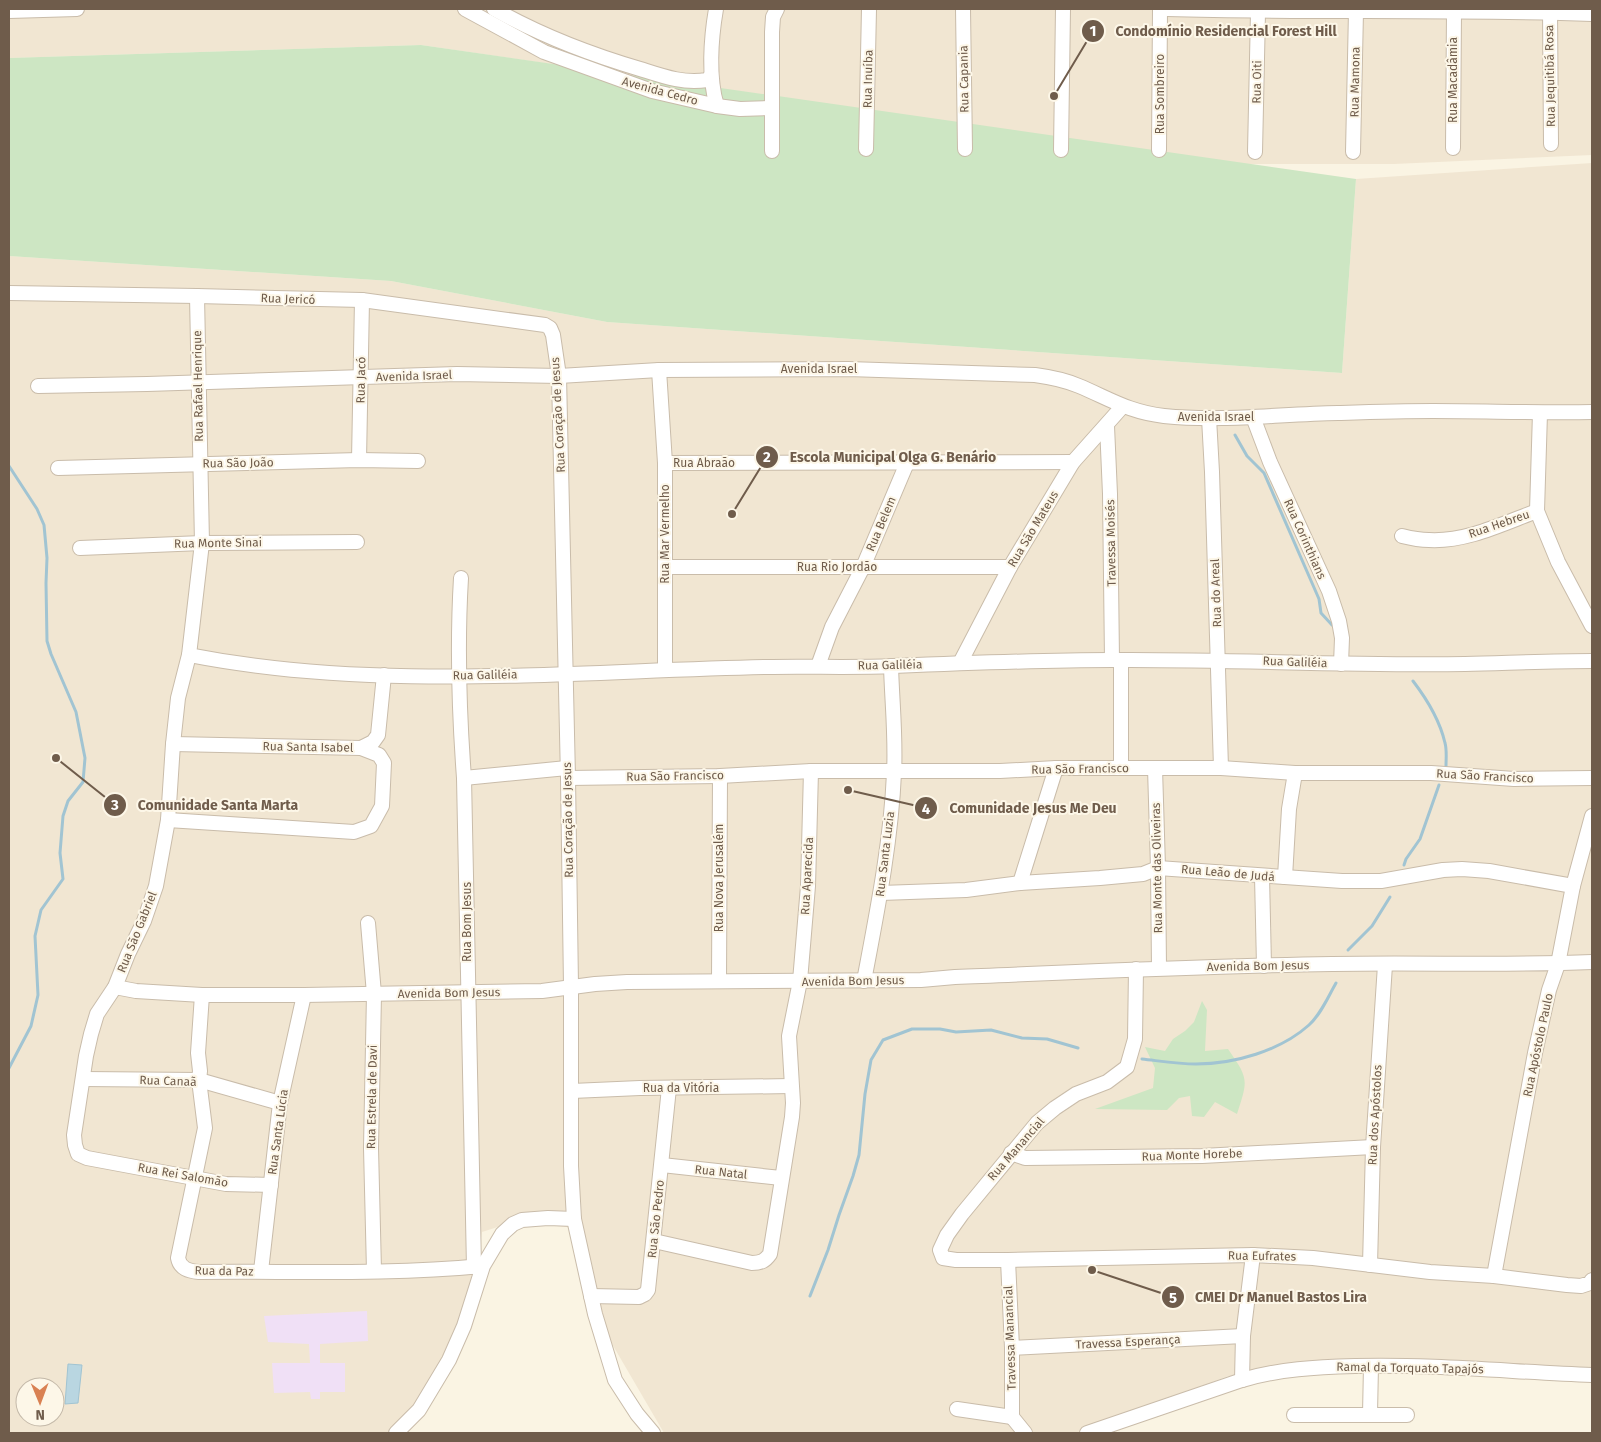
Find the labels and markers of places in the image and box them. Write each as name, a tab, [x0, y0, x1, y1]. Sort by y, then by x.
callout: Condomínio Residencial Forest Hill	[1080, 16, 1346, 45]
callout: Escola Municipal Olga G. Benário	[755, 443, 1006, 472]
callout: Comunidade Santa Marta	[102, 791, 308, 820]
callout: Comunidade Jesus Me Deu	[914, 794, 1126, 823]
callout: CMEI Dr Manuel Bastos Lira	[1160, 1283, 1377, 1312]

